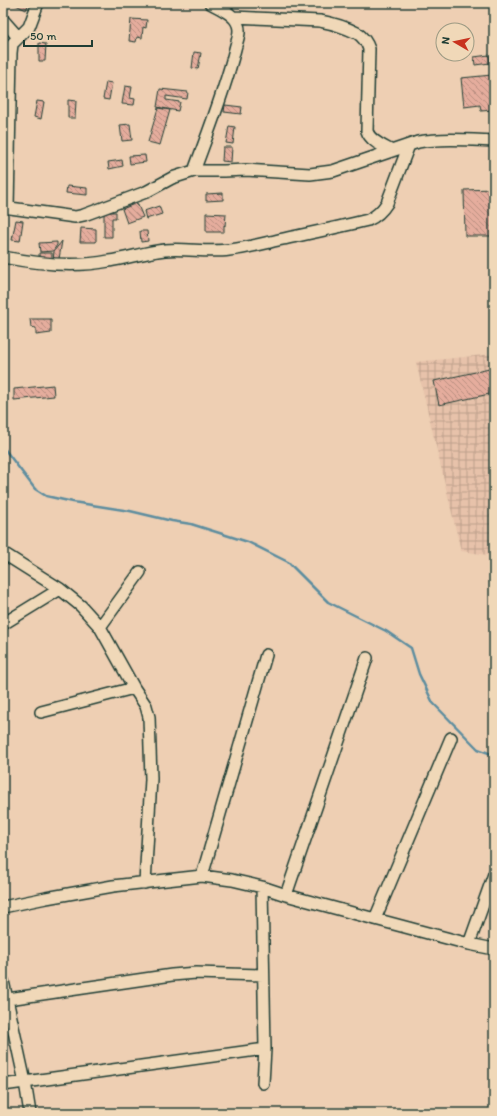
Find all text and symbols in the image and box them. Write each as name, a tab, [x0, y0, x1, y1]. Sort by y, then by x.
scale bar	[24, 22, 92, 48]
north arrow	[435, 22, 475, 62]
text: 50 m	[30, 29, 56, 43]
text: N	[439, 36, 453, 45]

